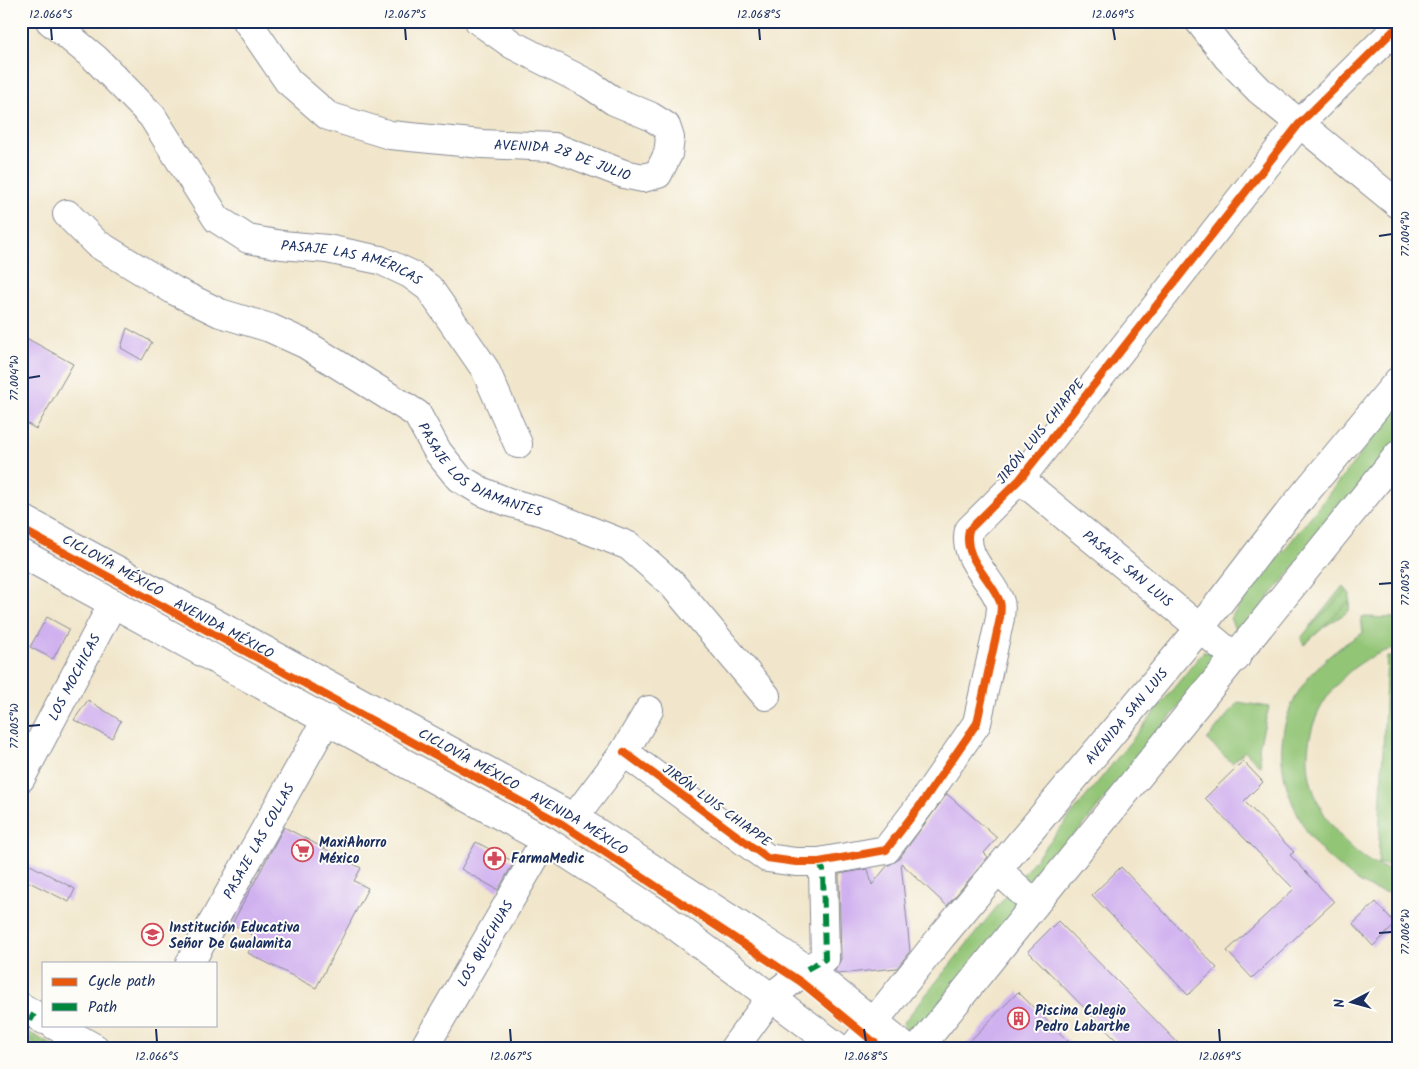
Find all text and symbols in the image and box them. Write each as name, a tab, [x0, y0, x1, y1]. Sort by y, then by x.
text: 12.066°S	[29, 5, 73, 24]
text: 12.067°S	[384, 5, 427, 24]
text: 12.068°S	[737, 5, 782, 24]
text: 12.069°S	[1092, 5, 1135, 24]
street label: AVENIDA 28 DE JULIO	[494, 135, 633, 187]
text: 77.004°W	[1396, 211, 1415, 257]
street label: PASAJE LAS AMÉRICAS	[280, 235, 427, 292]
text: 77.004°W	[5, 355, 24, 401]
street label: JIRÓN LUIS CHIAPPE	[991, 374, 1091, 489]
street label: PASAJE LOS DIAMANTES	[412, 419, 545, 523]
street label: PASAJE SAN LUIS	[1077, 525, 1177, 613]
street label: CICLOVÍA MÉXICO	[58, 529, 167, 603]
text: 77.005°W	[1396, 560, 1415, 606]
street label: AVENIDA MÉXICO	[170, 593, 278, 665]
street label: LOS MOCHICAS	[43, 630, 107, 725]
street label: AVENIDA SAN LUIS	[1080, 663, 1174, 770]
text: 77.005°W	[5, 703, 24, 749]
street label: CICLOVÍA MÉXICO	[414, 723, 523, 797]
street label: JIRÓN LUIS CHIAPPE	[657, 759, 776, 853]
street label: PASAJE LAS COLLAS	[218, 779, 301, 903]
street label: AVENIDA MÉXICO	[526, 786, 632, 862]
place label: MaxiAhorro México	[319, 832, 387, 870]
supermarket icon: MaxiAhorro México	[291, 838, 315, 862]
pharmacy icon: FarmaMedic	[483, 846, 507, 870]
place label: FarmaMedic	[511, 848, 585, 870]
street label: LOS QUECHUAS	[452, 896, 520, 991]
text: 77.006°W	[1396, 909, 1415, 955]
place label: Institución Educativa Señor De Gualamita	[169, 917, 300, 955]
school or university icon: Institución Educativa Señor De Gualamita	[141, 923, 165, 947]
legend	[42, 962, 218, 1026]
text: Cycle path	[88, 970, 155, 994]
north arrow	[1326, 976, 1376, 1026]
text: Path	[88, 996, 117, 1020]
text: N	[1329, 998, 1351, 1009]
place label: Piscina Colegio Pedro Labarthe	[1035, 1000, 1130, 1038]
building icon: Piscina Colegio Pedro Labarthe	[1007, 1006, 1031, 1030]
text: 12.066°S	[135, 1047, 179, 1066]
text: 12.067°S	[490, 1047, 533, 1066]
text: 12.068°S	[844, 1047, 889, 1066]
text: 12.069°S	[1199, 1047, 1242, 1066]

